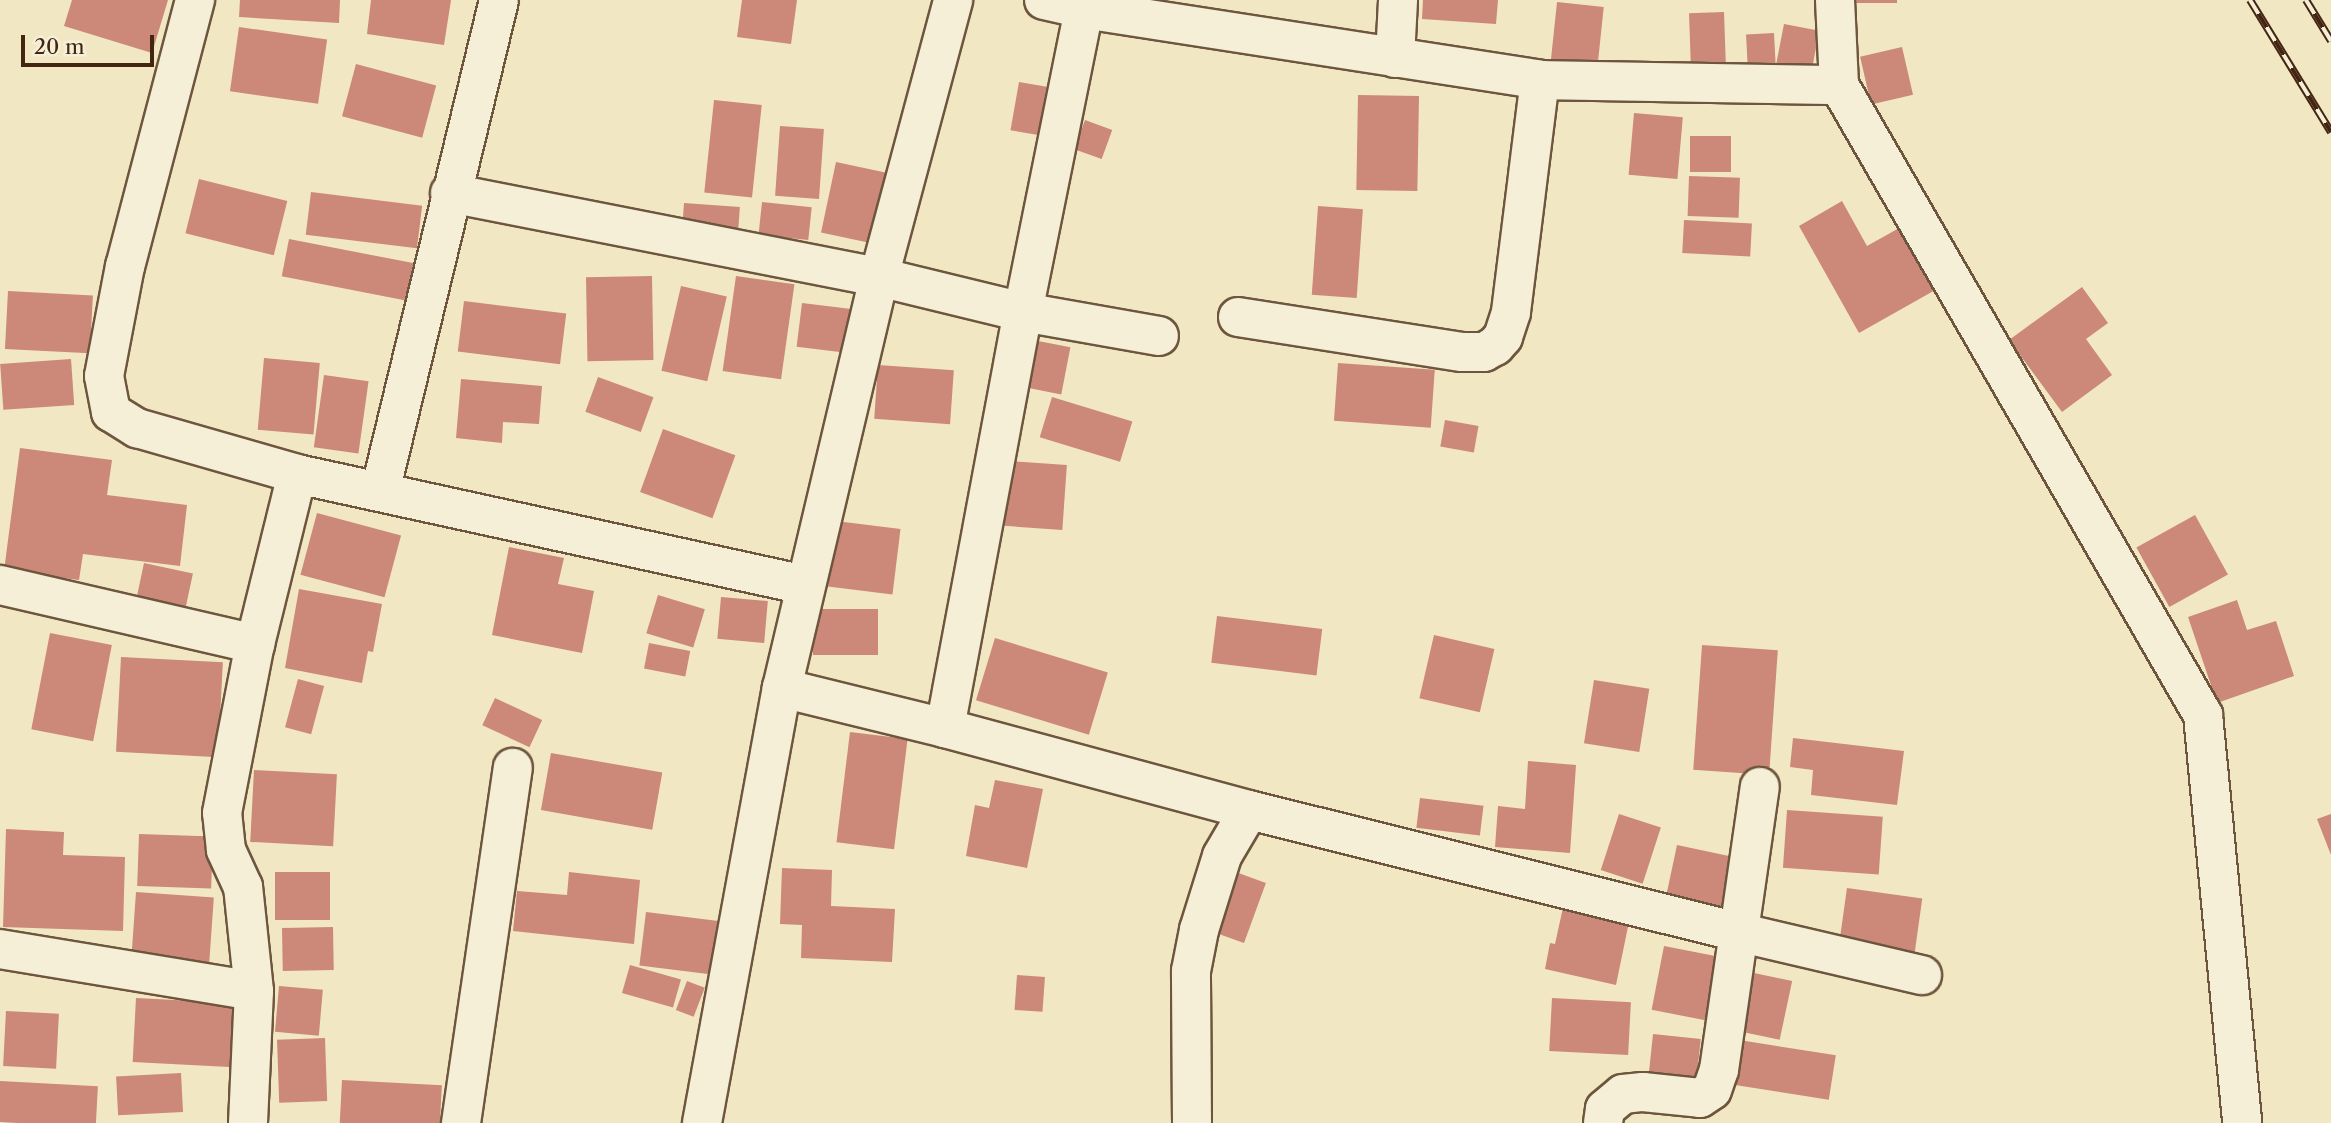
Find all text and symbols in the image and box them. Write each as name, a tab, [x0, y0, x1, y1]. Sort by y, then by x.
scale bar	[24, 21, 158, 65]
text: 20 m	[34, 34, 85, 59]

